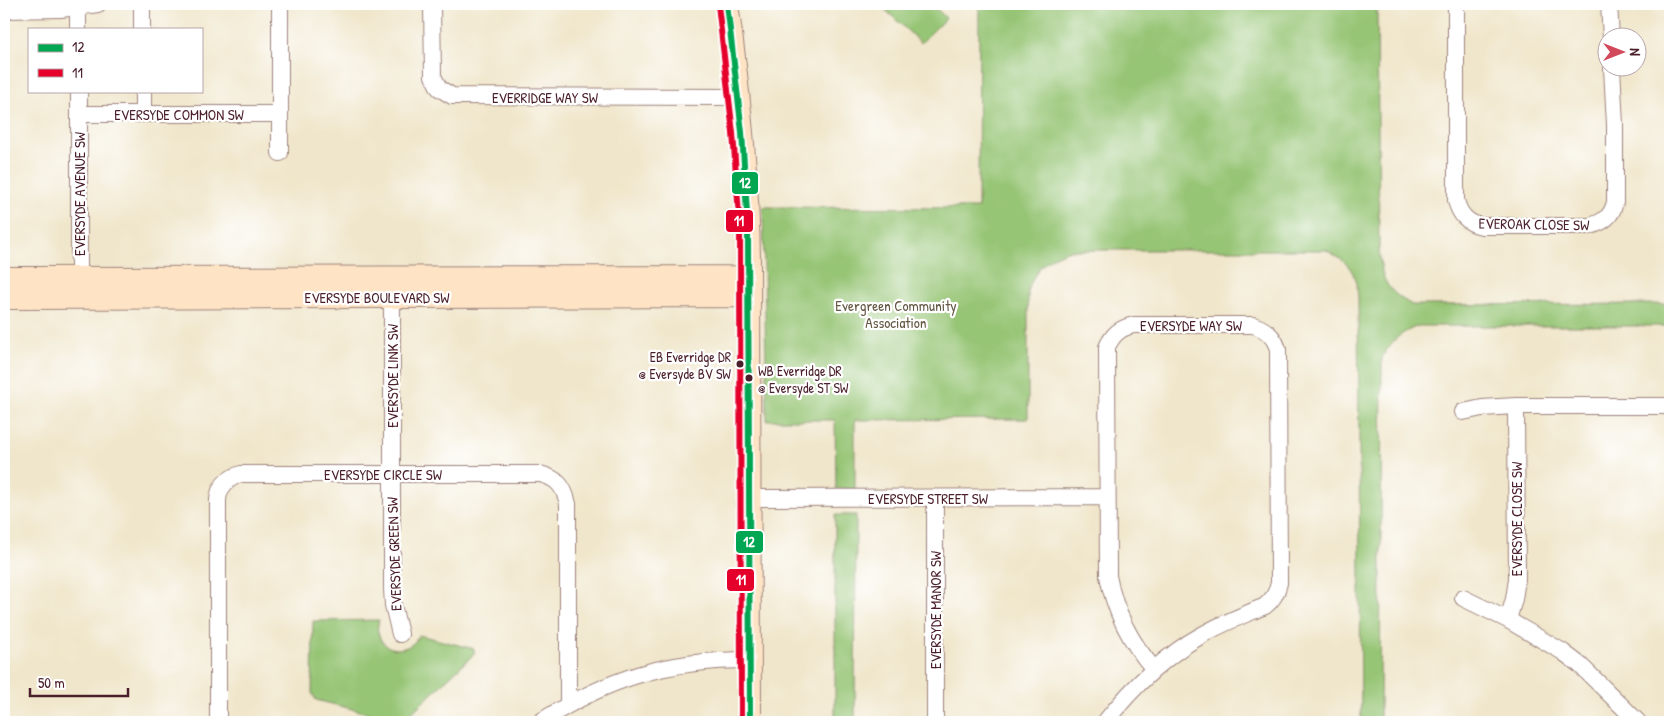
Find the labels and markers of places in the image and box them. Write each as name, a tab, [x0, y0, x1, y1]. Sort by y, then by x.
place label: EB Everridge DR @ Eversyde BV SW	[639, 347, 731, 384]
marker: EB Everridge DR @ Eversyde BV SW	[735, 359, 745, 369]
place label: WB Everridge DR @ Eversyde ST SW	[758, 361, 849, 398]
marker: WB Everridge DR @ Eversyde ST SW	[744, 373, 754, 383]

